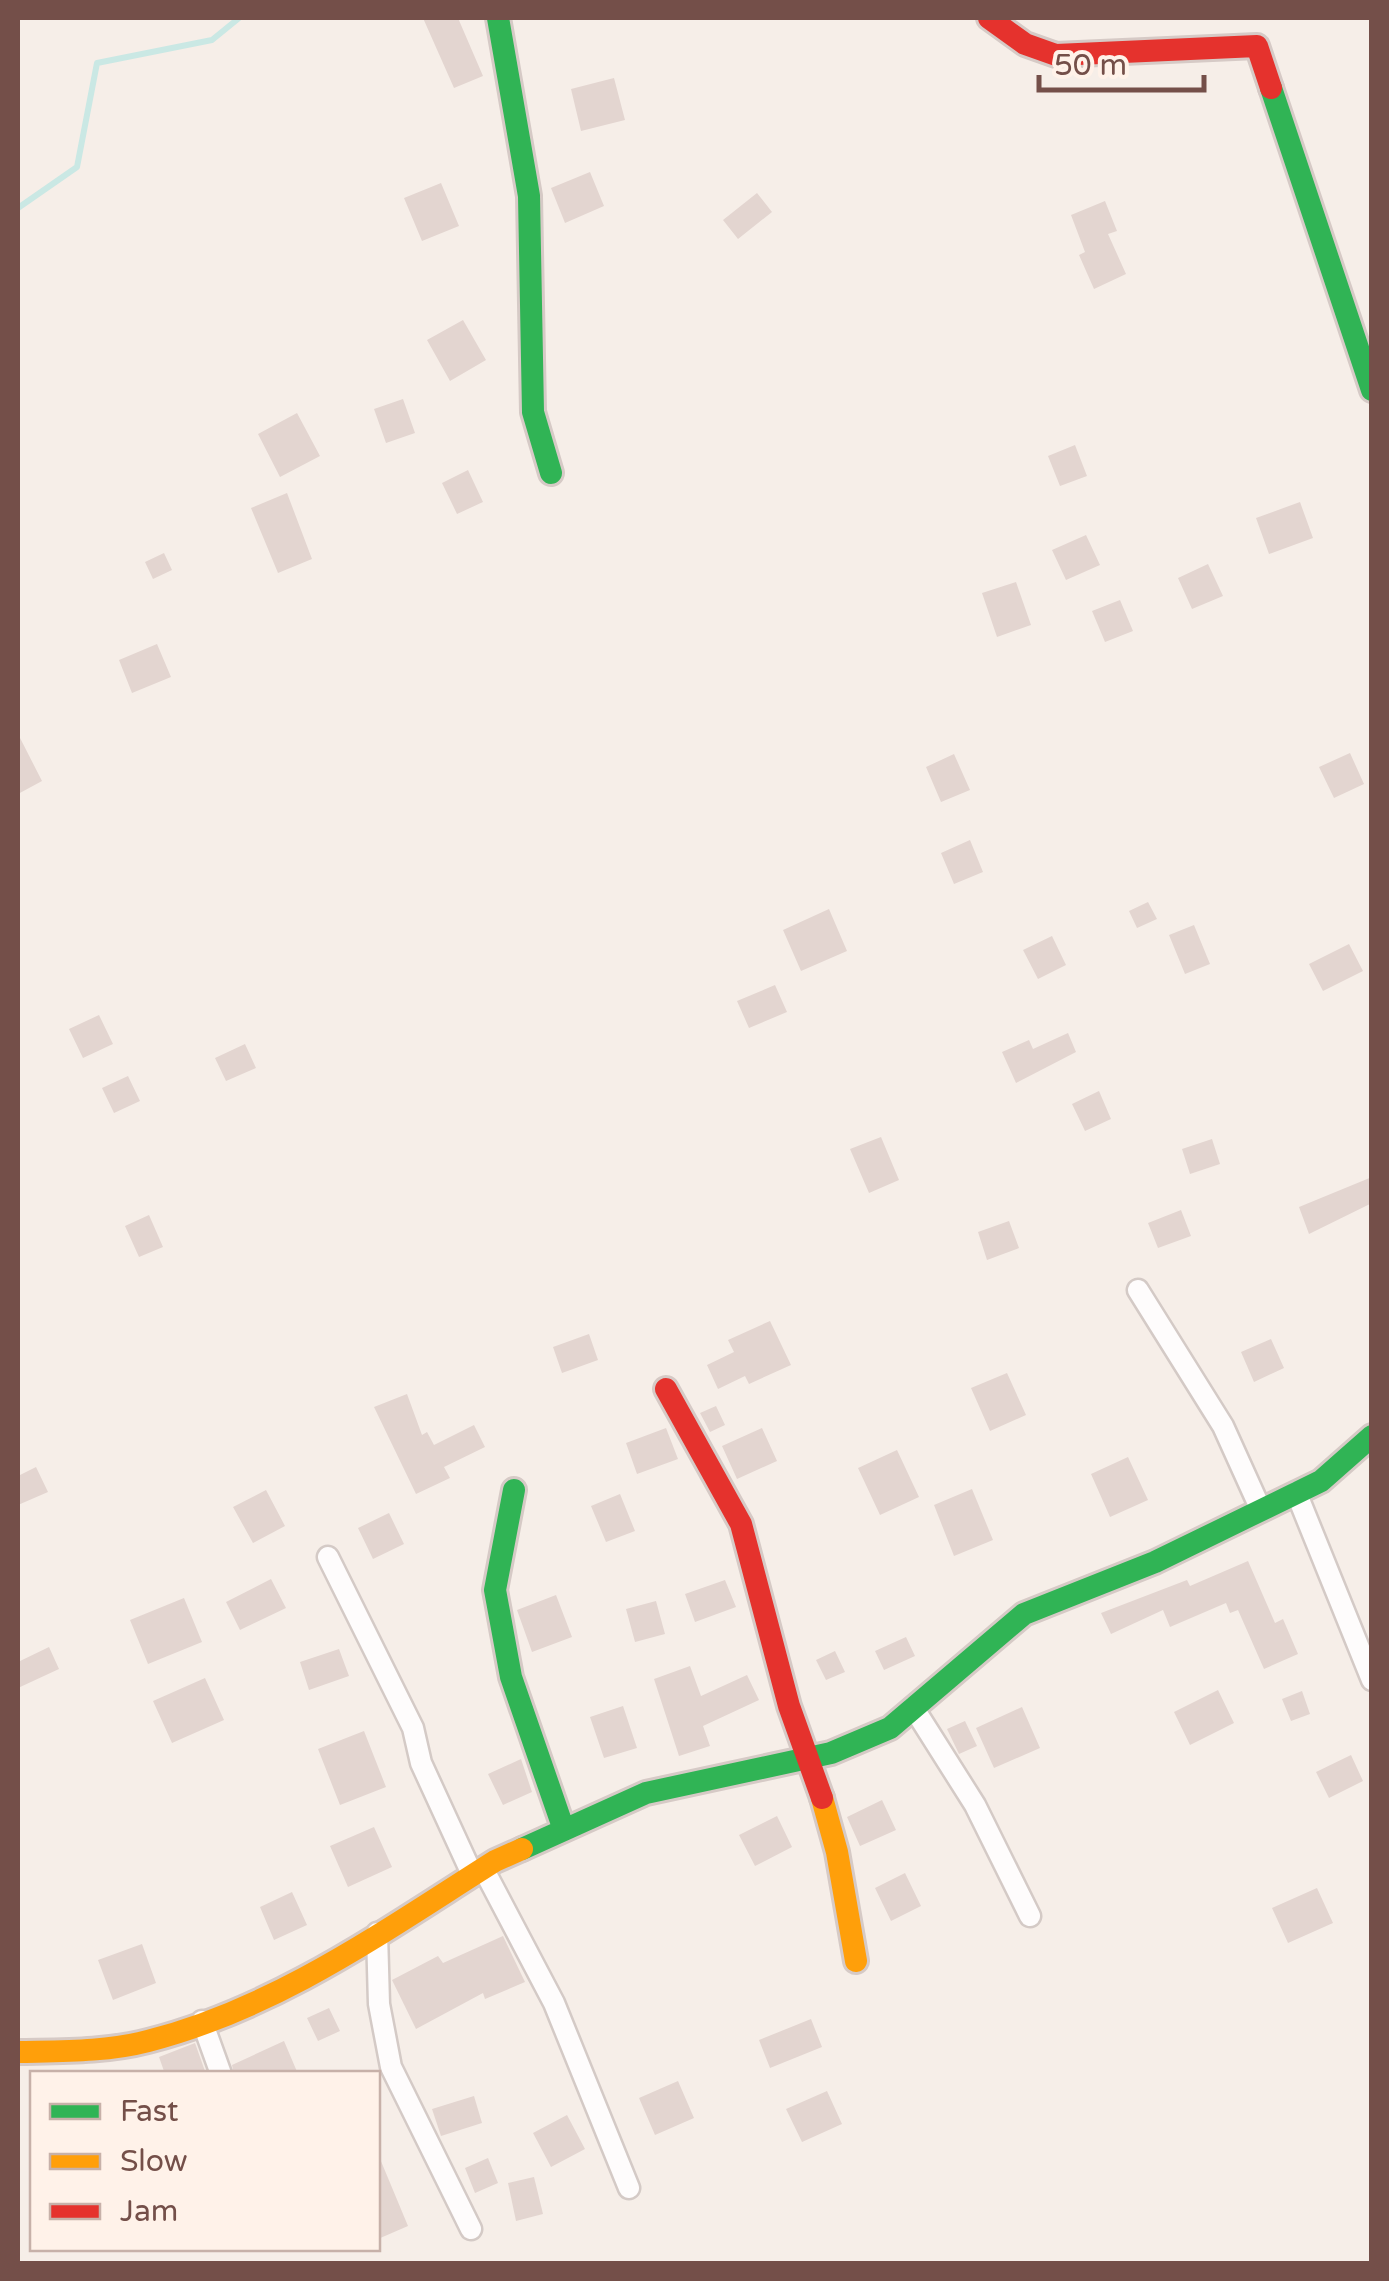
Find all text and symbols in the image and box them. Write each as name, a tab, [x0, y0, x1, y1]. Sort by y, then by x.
scale bar	[1039, 30, 1204, 92]
text: 50 m	[1054, 47, 1127, 84]
legend	[30, 2071, 380, 2251]
text: Fast	[120, 2093, 179, 2130]
text: Slow	[120, 2143, 188, 2180]
text: Jam	[120, 2193, 178, 2230]

